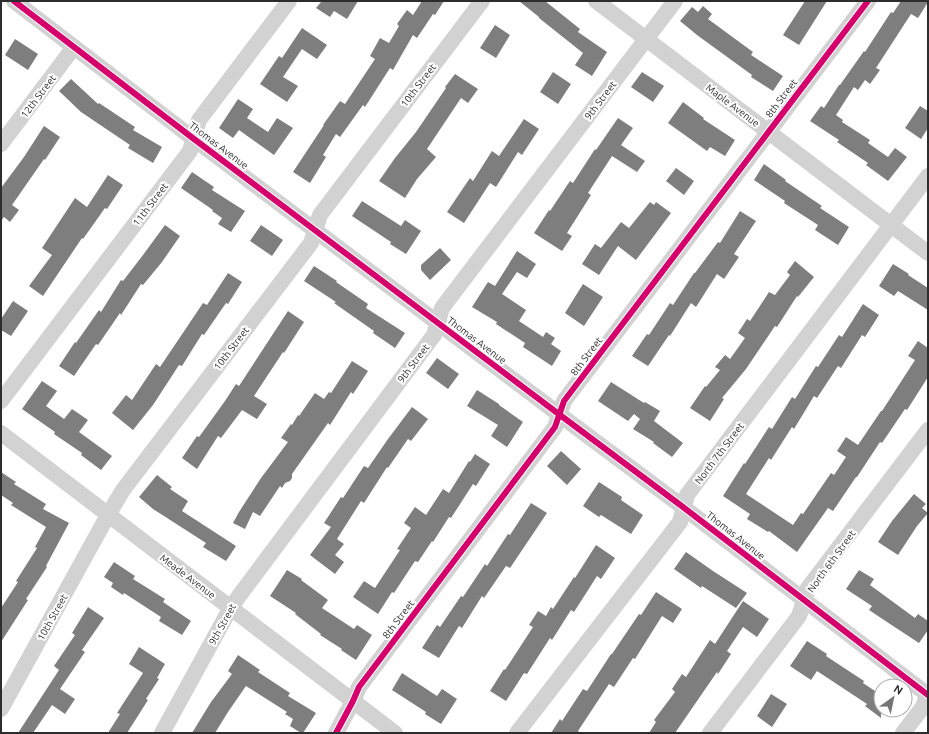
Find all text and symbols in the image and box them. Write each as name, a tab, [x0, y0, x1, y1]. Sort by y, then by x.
street label: 10th Street	[399, 62, 438, 109]
street label: 12th Street	[19, 73, 58, 120]
street label: 8th Street	[763, 77, 800, 120]
street label: 9th Street	[582, 79, 619, 122]
street label: Maple Avenue	[704, 82, 761, 129]
street label: Thomas Avenue	[187, 120, 250, 171]
street label: 11th Street	[131, 181, 170, 228]
street label: Thomas Avenue	[445, 315, 508, 366]
street label: 10th Street	[212, 325, 251, 372]
street label: 8th Street	[568, 335, 605, 378]
street label: 9th Street	[395, 342, 432, 385]
street label: North 7th Street	[693, 420, 746, 486]
street label: Thomas Avenue	[704, 509, 767, 562]
street label: North 6th Street	[805, 528, 858, 595]
street label: Meade Avenue	[158, 552, 218, 601]
street label: 10th Street	[35, 592, 70, 642]
street label: 8th Street	[380, 598, 417, 641]
street label: 9th Street	[207, 602, 238, 647]
north arrow	[873, 678, 913, 718]
text: N	[892, 682, 905, 697]

